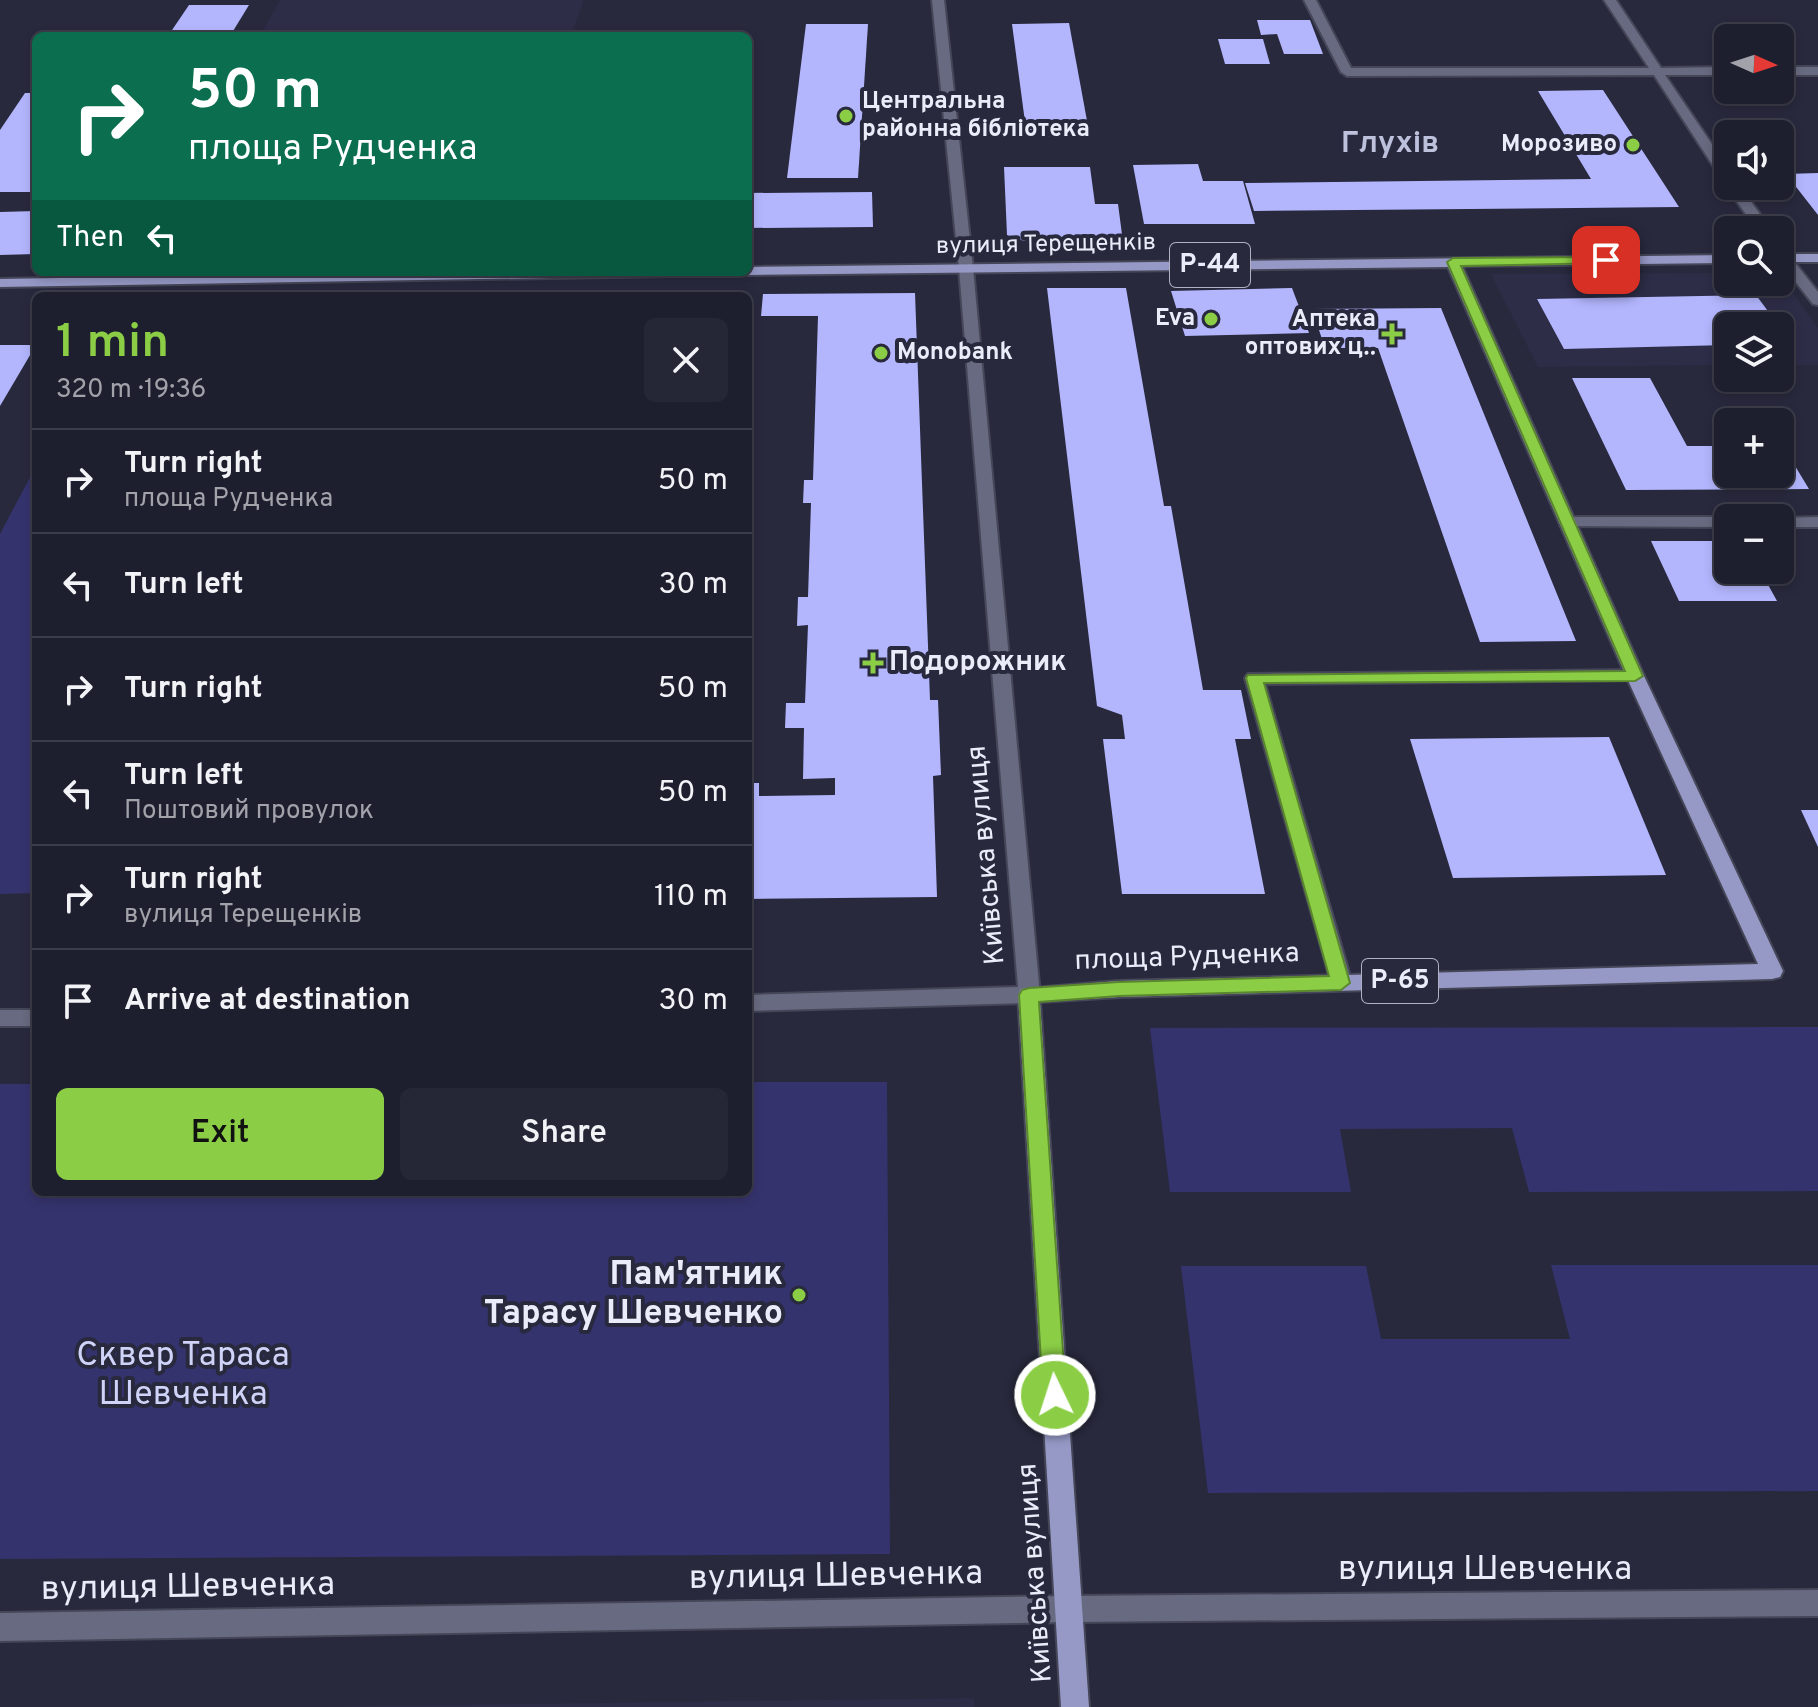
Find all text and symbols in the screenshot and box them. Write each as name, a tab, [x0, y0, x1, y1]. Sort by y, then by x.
north arrow	[1714, 24, 1794, 104]
map controls	[1714, 24, 1794, 584]
text: 50 m	[188, 58, 322, 128]
icon: right	[56, 64, 160, 168]
place label: Центральна районна бібліотека	[862, 87, 1090, 145]
marker: Центральна районна бібліотека	[837, 107, 855, 125]
button: sound	[1714, 120, 1794, 200]
district label: Глухів	[1341, 126, 1439, 163]
text: площа Рудченка	[188, 127, 478, 173]
place label: Морозиво	[1501, 130, 1617, 160]
marker: Морозиво	[1624, 136, 1642, 154]
icon: left	[140, 216, 184, 260]
button: search	[1714, 216, 1794, 296]
text: Then	[56, 220, 124, 257]
pin	[1572, 226, 1640, 294]
street label: вулиця Терещенків	[936, 228, 1156, 262]
icon: arrive	[1584, 238, 1628, 282]
road number: Р-44	[1170, 243, 1250, 287]
place label: Eva	[1155, 304, 1195, 334]
place label: Аптека оптових ц‥	[1245, 305, 1376, 363]
marker: Eva	[1202, 310, 1220, 328]
button: layers	[1714, 312, 1794, 392]
text: 1 min	[56, 314, 169, 374]
button: close	[644, 318, 728, 402]
marker: Аптека оптових ц‥	[1383, 325, 1401, 343]
place label: Monobank	[897, 338, 1013, 368]
marker: Monobank	[872, 344, 890, 362]
text: 320 m · 19:36	[56, 374, 206, 407]
button: +	[1714, 408, 1794, 488]
text: Turn right	[124, 446, 262, 483]
icon: right	[56, 459, 100, 503]
text: 50 m	[658, 463, 728, 500]
text: площа Рудченка	[124, 483, 333, 516]
button: −	[1714, 504, 1794, 584]
icon: left	[56, 563, 100, 607]
text: Turn left	[124, 567, 244, 604]
text: 30 m	[659, 567, 728, 604]
place label: Подорожник	[889, 645, 1067, 681]
marker: Подорожник	[864, 654, 882, 672]
icon: right	[56, 667, 100, 711]
text: Turn right	[124, 671, 262, 708]
text: 50 m	[658, 671, 728, 708]
street label: Київська вулиця	[959, 744, 1015, 966]
text: Turn left	[124, 758, 244, 795]
icon: left	[56, 771, 100, 815]
text: 50 m	[658, 775, 728, 812]
text: Поштовий провулок	[124, 795, 374, 828]
text: Turn right	[124, 862, 262, 899]
icon: right	[56, 875, 100, 919]
text: 110 m	[654, 879, 728, 916]
text: вулиця Терещенків	[124, 899, 362, 932]
street label: площа Рудченка	[1074, 936, 1300, 980]
road number: Р-65	[1362, 959, 1438, 1003]
icon: arrive	[56, 979, 100, 1023]
text: Arrive at destination	[124, 983, 410, 1020]
text: 30 m	[659, 983, 728, 1020]
button: Exit	[56, 1088, 384, 1180]
button: Share	[400, 1088, 728, 1180]
place label: Пам'ятник Тарасу Шевченко	[484, 1254, 783, 1336]
marker: Пам'ятник Тарасу Шевченко	[790, 1286, 808, 1304]
park label: Сквер Тараса Шевченка	[76, 1335, 290, 1417]
position arrow	[1013, 1353, 1097, 1437]
street label: Київська вулиця	[1010, 1462, 1062, 1684]
street label: вулиця Шевченка	[1338, 1549, 1632, 1592]
street label: вулиця Шевченка	[689, 1553, 983, 1601]
street label: вулиця Шевченка	[41, 1564, 335, 1612]

